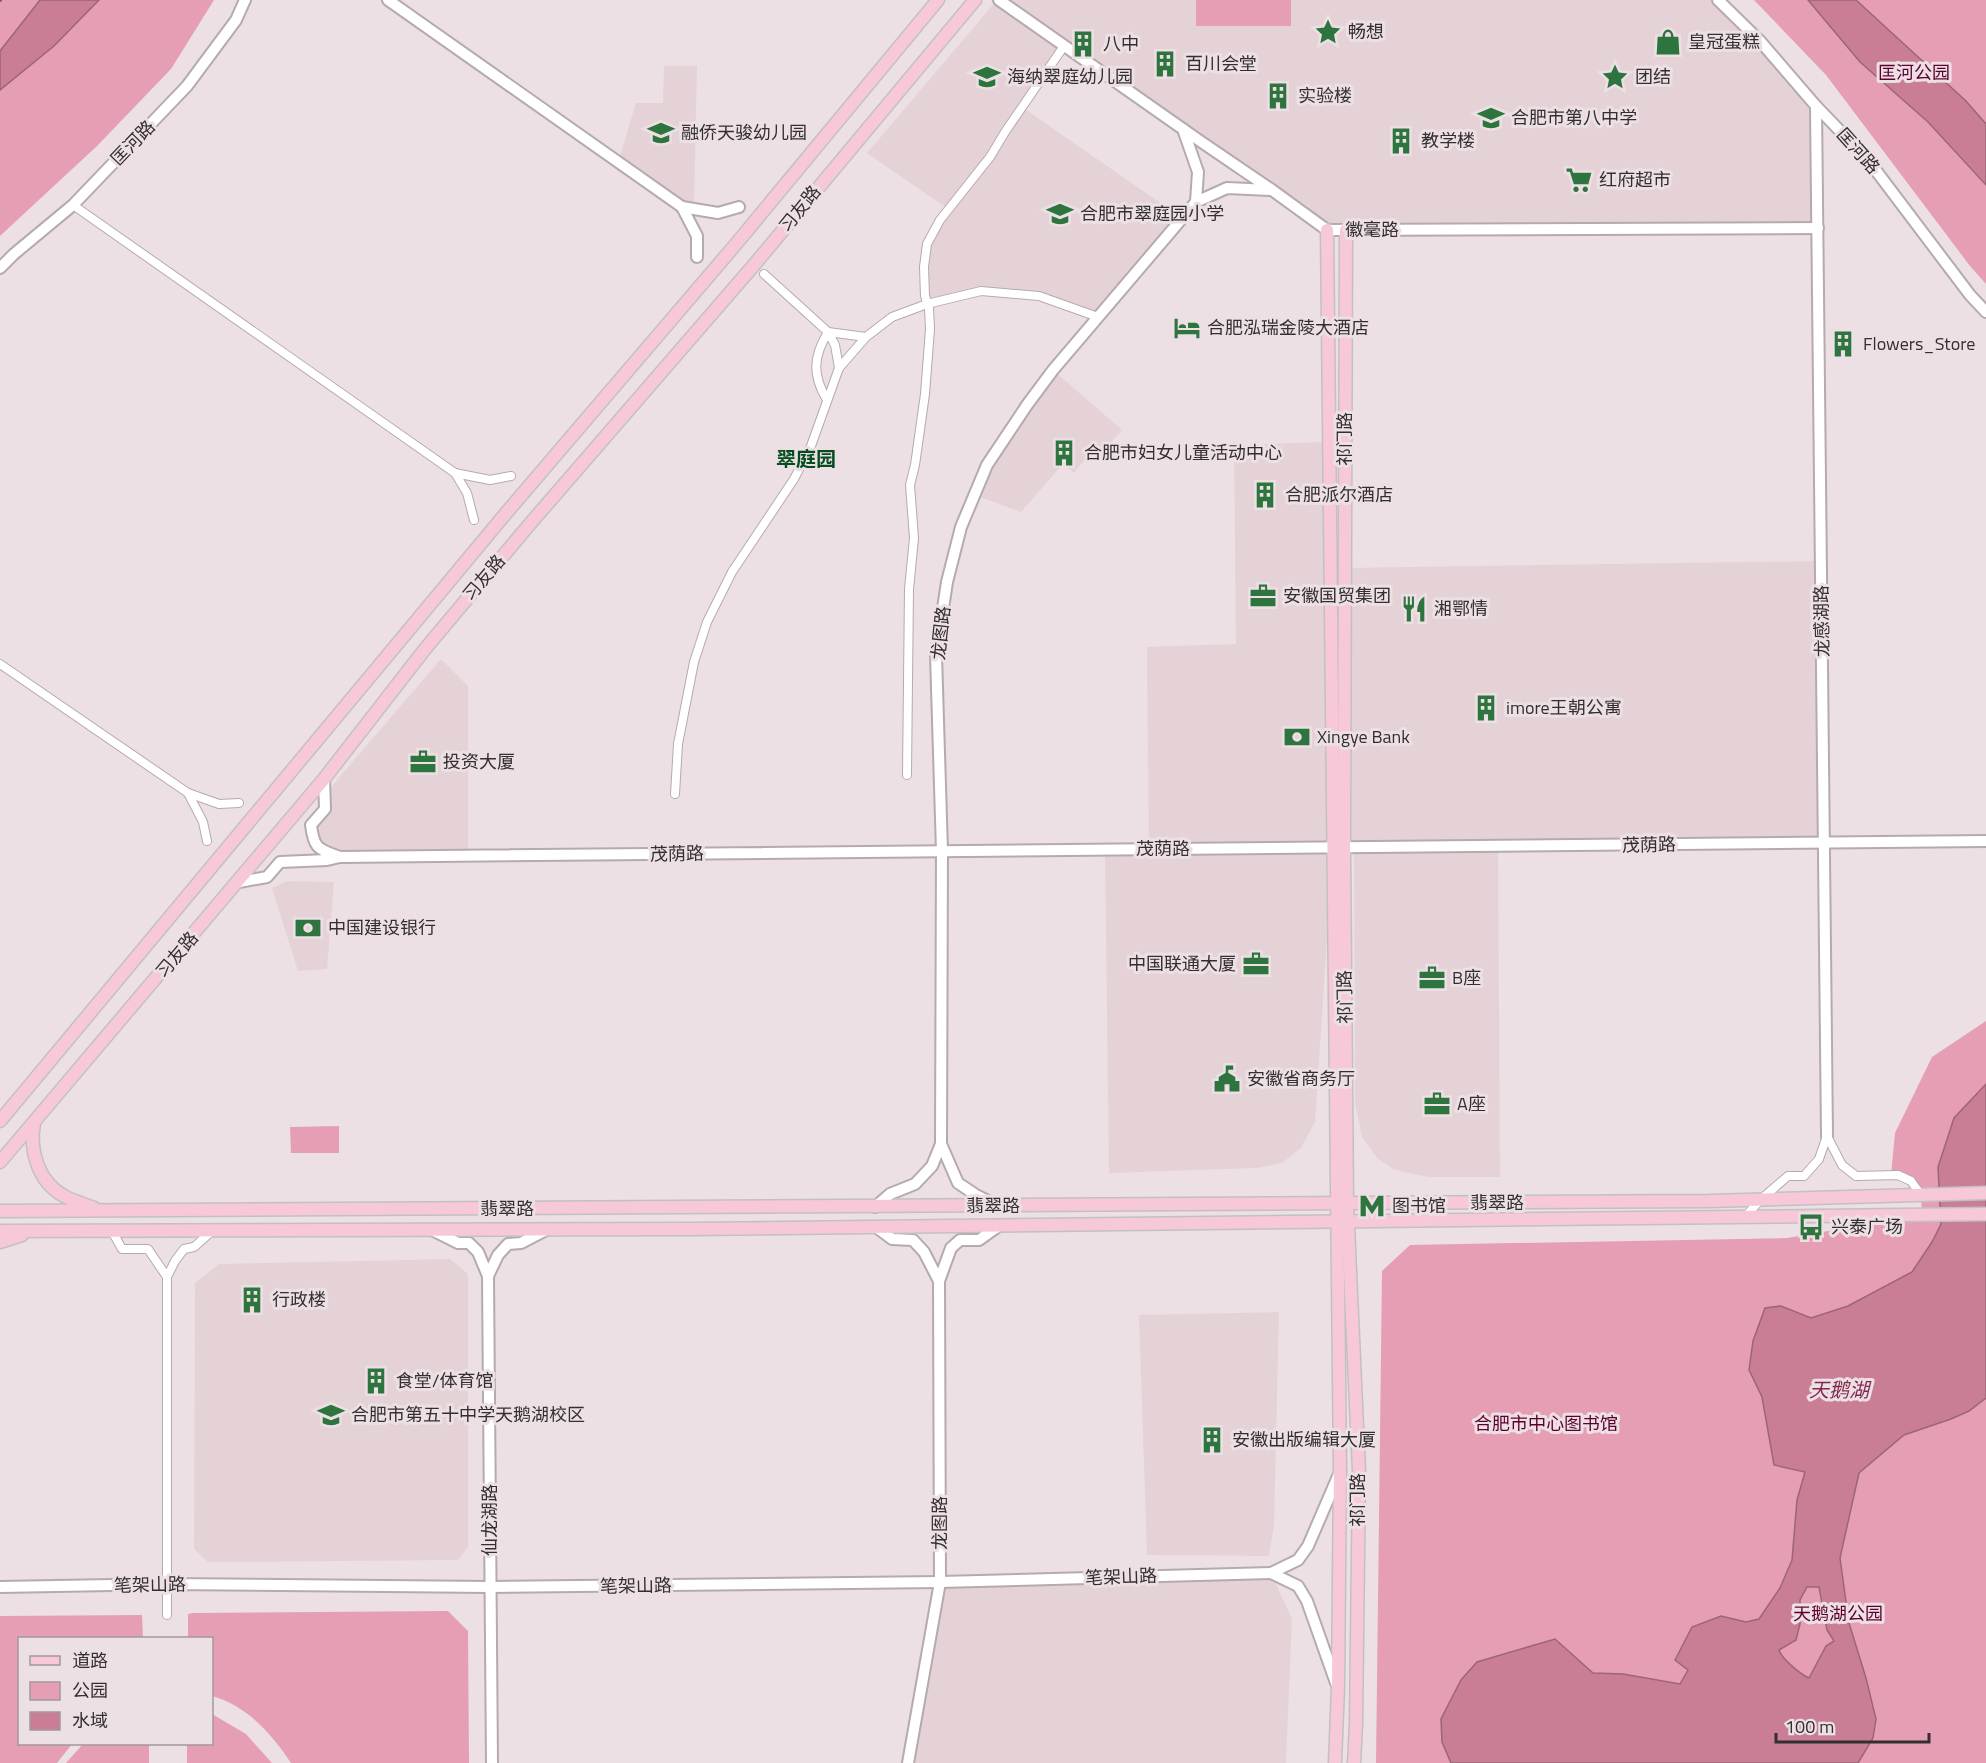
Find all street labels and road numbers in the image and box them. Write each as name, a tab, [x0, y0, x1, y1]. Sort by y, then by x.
street label: 匡河路	[104, 114, 161, 171]
street label: 匡河路	[1830, 122, 1886, 180]
street label: 习友路	[772, 179, 827, 238]
street label: 徽毫路	[1345, 216, 1399, 243]
street label: 祁门路	[1331, 412, 1358, 466]
street label: 习友路	[456, 548, 511, 607]
street label: 龙感湖路	[1807, 585, 1836, 657]
street label: 龙图路	[924, 605, 957, 661]
street label: 茂荫路	[1622, 831, 1676, 858]
street label: 茂荫路	[1136, 835, 1190, 862]
street label: 茂荫路	[650, 840, 704, 867]
street label: 习友路	[149, 925, 204, 984]
street label: 祁门路	[1331, 970, 1358, 1024]
street label: 翡翠路	[1470, 1189, 1524, 1216]
street label: 翡翠路	[966, 1192, 1020, 1219]
street label: 翡翠路	[480, 1195, 534, 1222]
street label: 祁门路	[1344, 1473, 1371, 1527]
street label: 仙龙湖路	[476, 1484, 503, 1556]
street label: 龙图路	[926, 1496, 953, 1550]
street label: 笔架山路	[1085, 1562, 1157, 1591]
street label: 笔架山路	[114, 1570, 186, 1599]
street label: 笔架山路	[600, 1571, 672, 1600]

